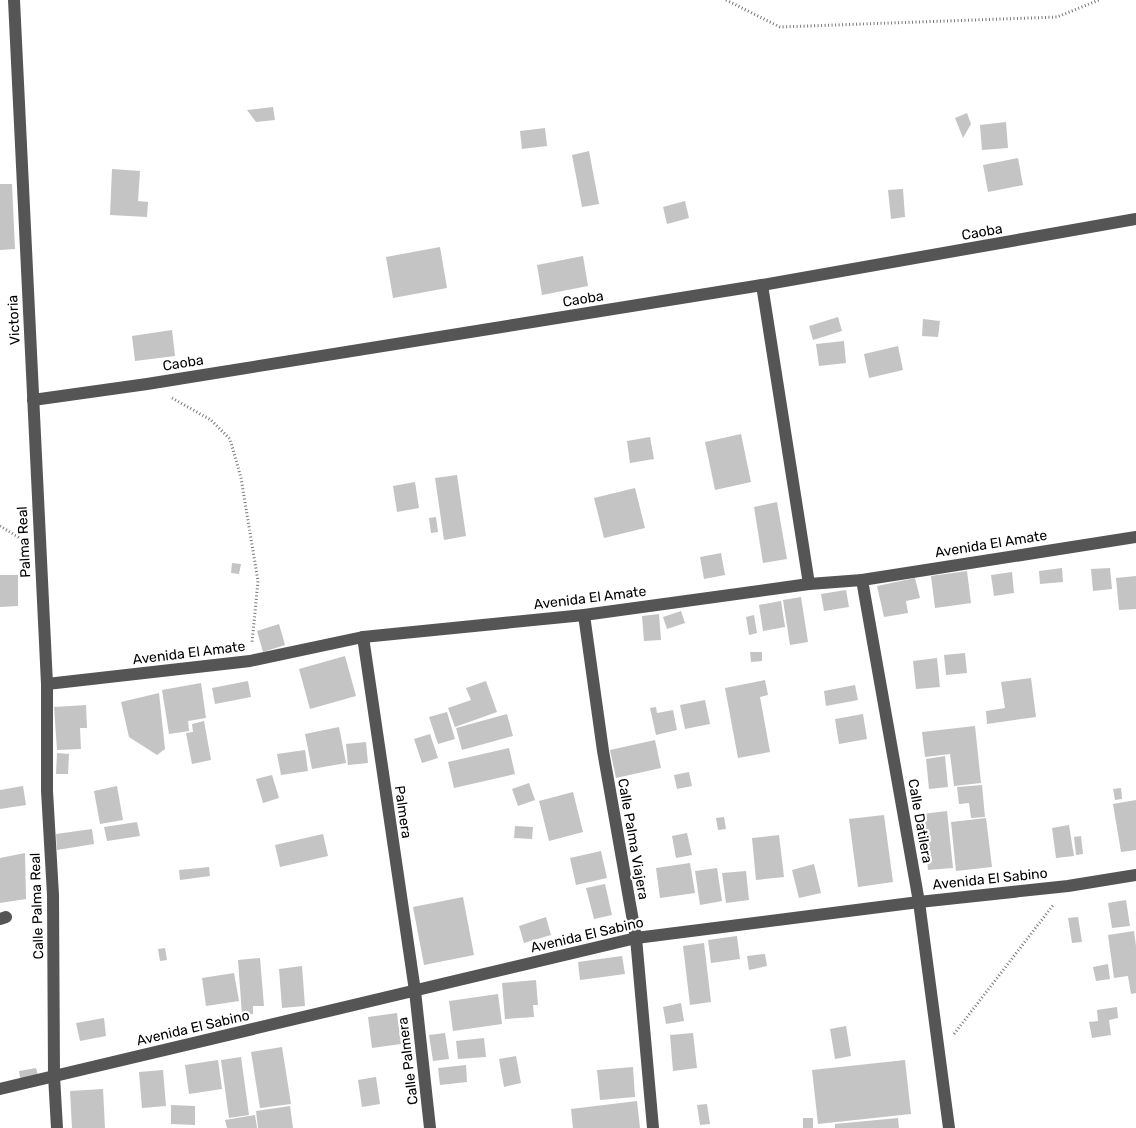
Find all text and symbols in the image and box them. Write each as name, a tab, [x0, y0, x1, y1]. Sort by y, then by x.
street label: Caoba	[960, 220, 1004, 244]
street label: Caoba	[561, 287, 605, 311]
street label: Victoria	[4, 294, 24, 346]
street label: Caoba	[161, 351, 205, 375]
street label: Palma Real	[14, 506, 34, 578]
street label: Avenida El Amate	[934, 527, 1048, 561]
street label: Avenida El Amate	[533, 583, 647, 613]
street label: Avenida El Amate	[132, 638, 246, 668]
street label: Calle Palma Viajera	[614, 777, 652, 901]
street label: Calle Datilera	[904, 777, 936, 865]
street label: Palmera	[391, 784, 415, 840]
street label: Calle Palma Real	[27, 852, 47, 960]
street label: Avenida El Sabino	[932, 865, 1048, 893]
street label: Avenida El Sabino	[529, 914, 645, 956]
street label: Avenida El Sabino	[135, 1007, 251, 1049]
street label: Calle Palmera	[394, 1016, 422, 1106]

